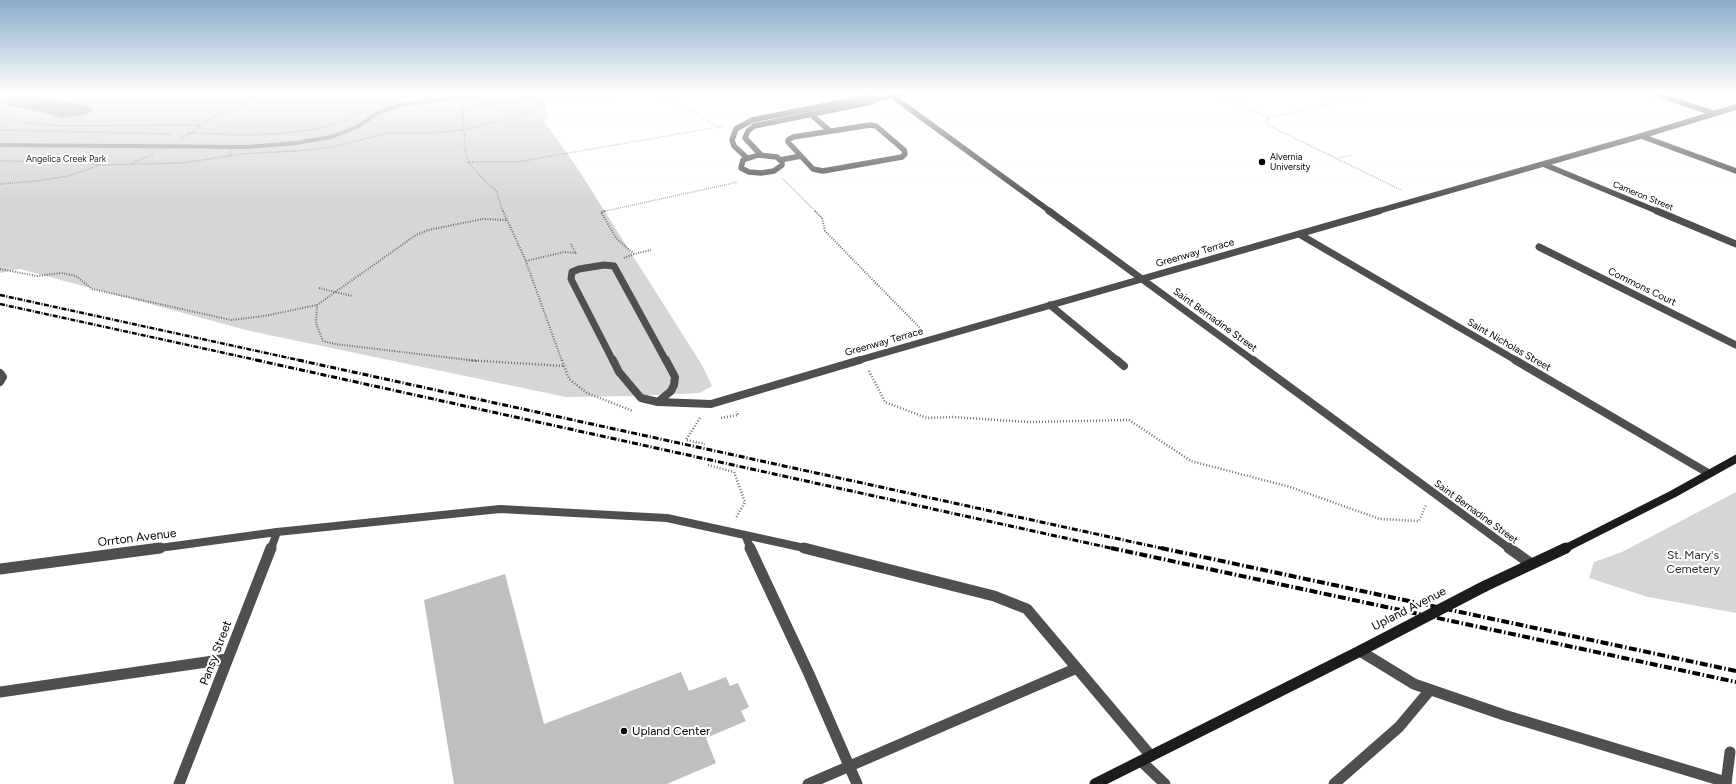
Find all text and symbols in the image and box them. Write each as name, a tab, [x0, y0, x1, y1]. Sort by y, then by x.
place label: Alvernia University	[1270, 152, 1310, 173]
park label: Angelica Creek Park	[26, 154, 106, 164]
marker: Alvernia University	[1257, 157, 1267, 167]
street label: Cameron Street	[1611, 179, 1675, 213]
street label: Greenway Terrace	[1154, 236, 1236, 270]
street label: Commons Court	[1606, 265, 1678, 309]
street label: Saint Bernadine Street	[1171, 286, 1259, 354]
street label: Saint Nicholas Street	[1465, 316, 1553, 374]
street label: Greenway Terrace	[843, 325, 925, 359]
street label: Saint Bernadine Street	[1432, 478, 1520, 546]
street label: Orrton Avenue	[97, 526, 177, 550]
park label: St. Mary's Cemetery	[1666, 548, 1720, 576]
street label: Upland Avenue	[1369, 584, 1449, 634]
street label: Pansy Street	[197, 619, 235, 687]
place label: Upland Center	[632, 724, 710, 738]
marker: Upland Center	[619, 726, 629, 736]

